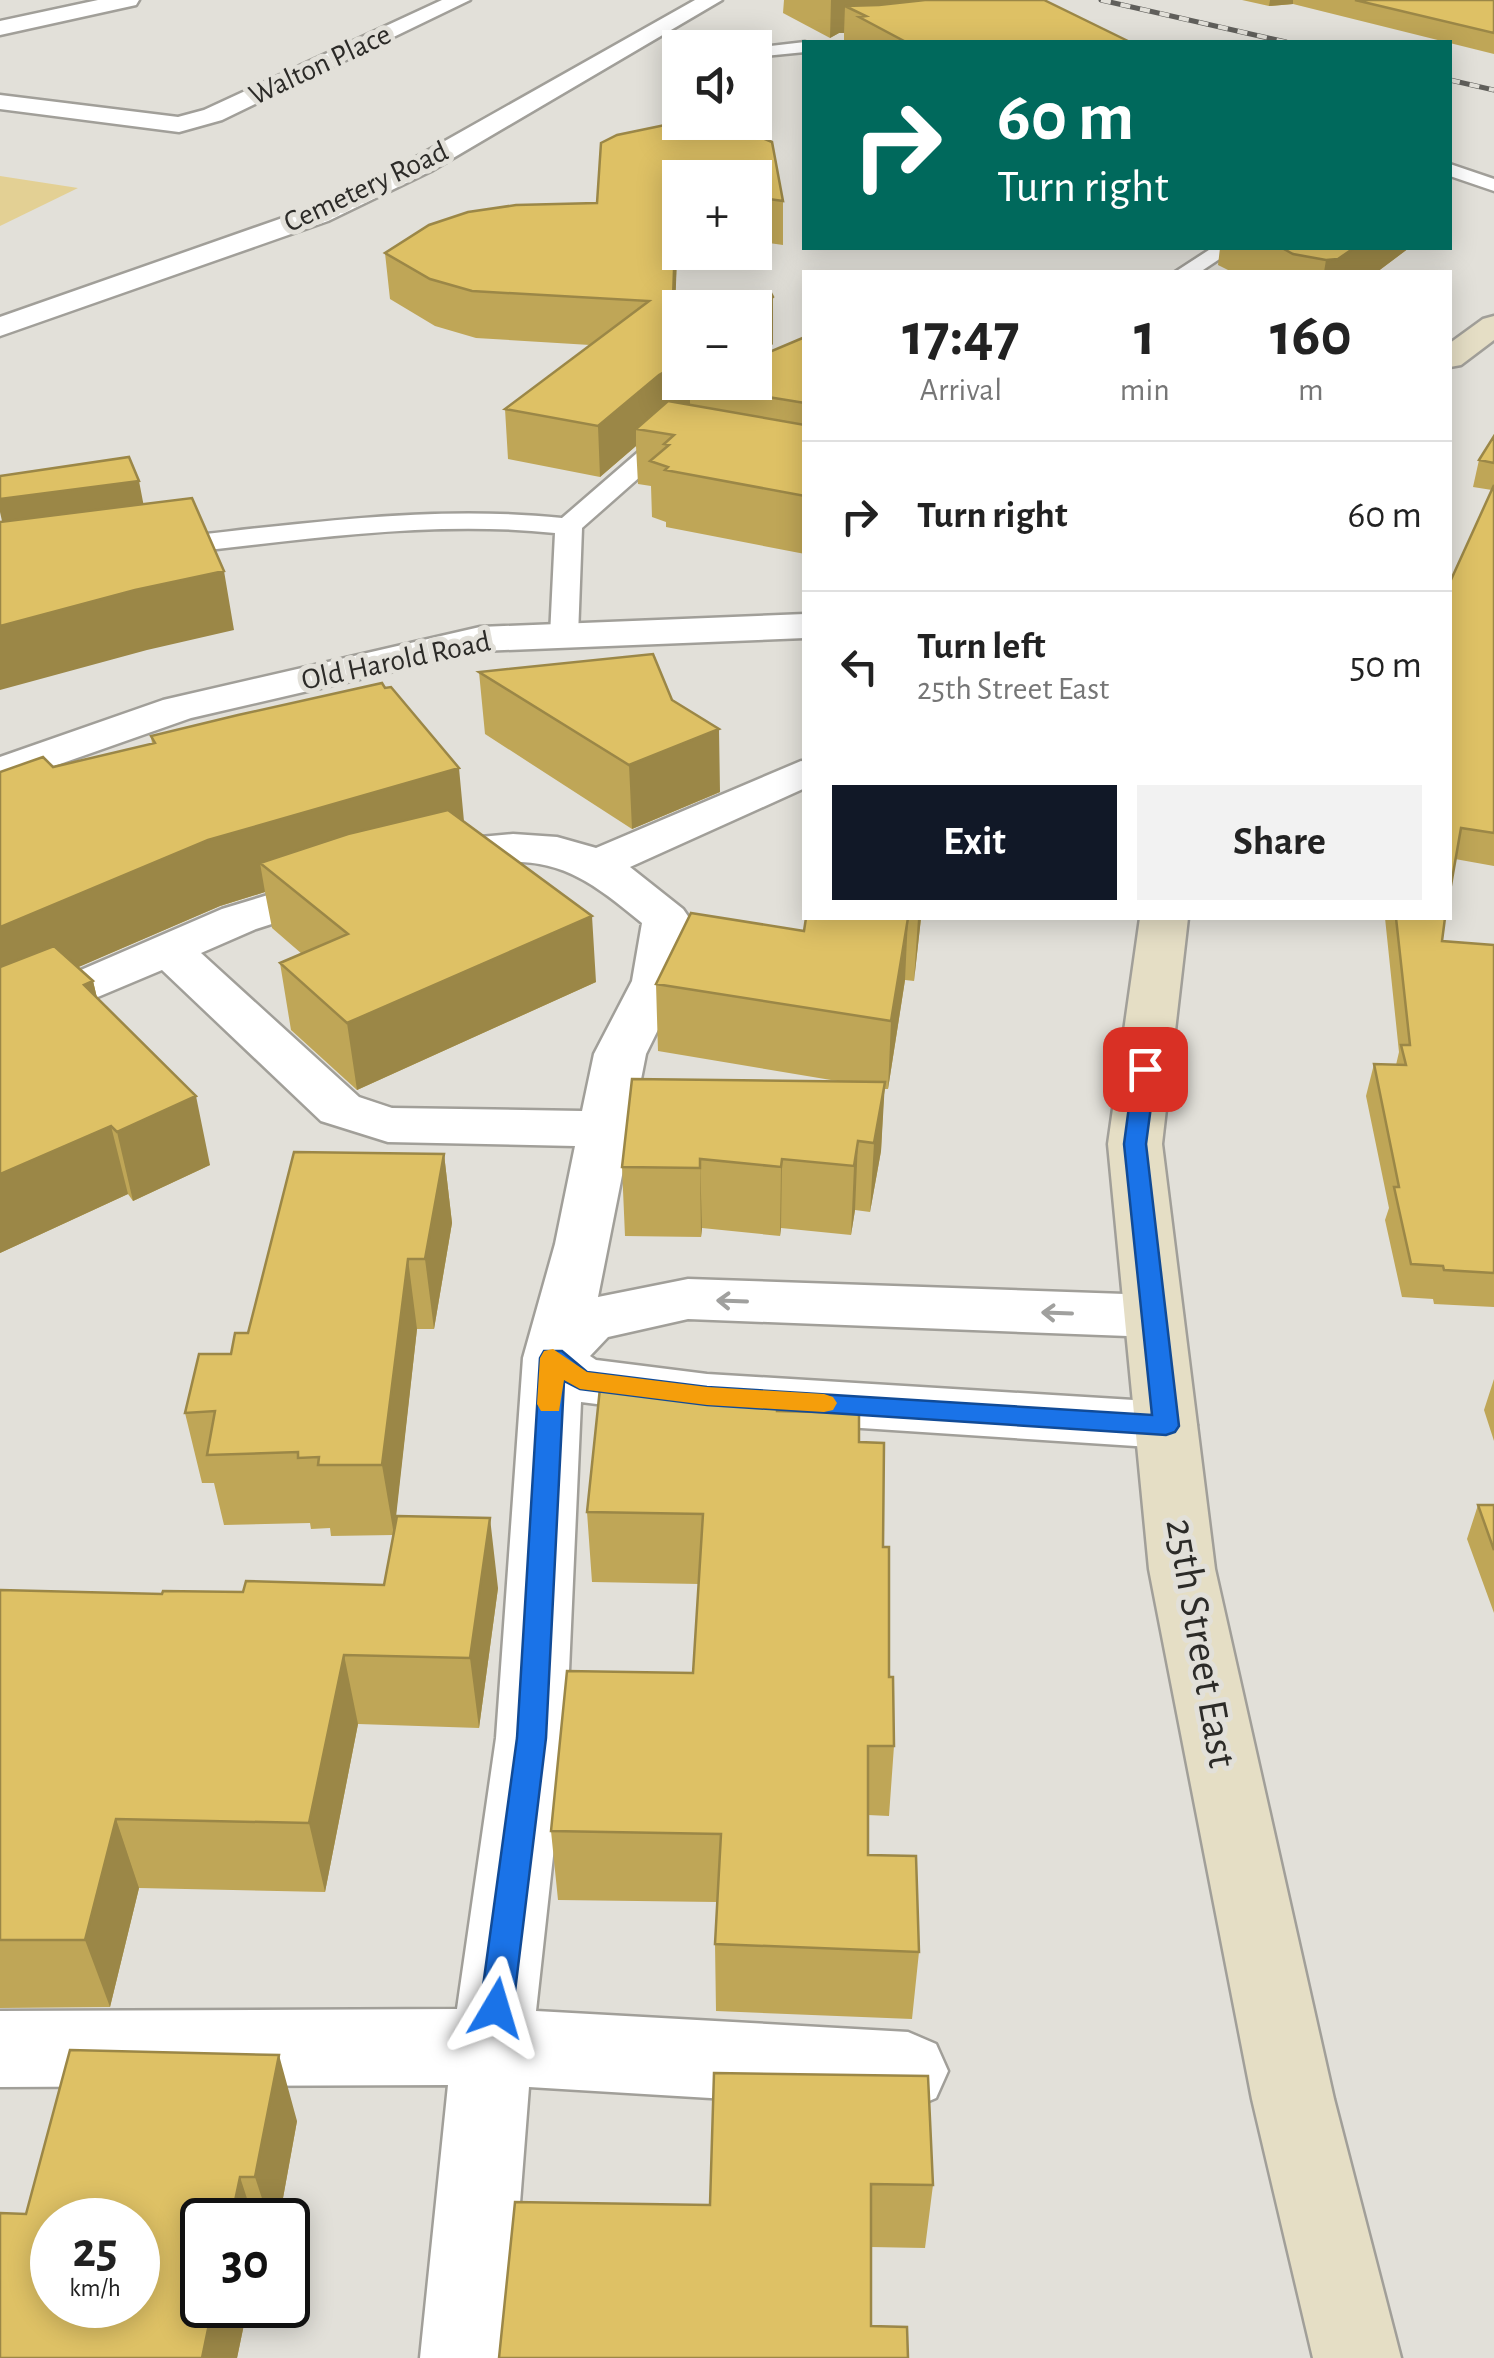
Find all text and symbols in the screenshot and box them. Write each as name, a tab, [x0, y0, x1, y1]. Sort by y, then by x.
street label: Walton Place	[244, 19, 396, 111]
map controls	[662, 30, 772, 400]
button: sound	[662, 30, 772, 140]
icon: right	[832, 80, 962, 210]
text: 60 m	[997, 83, 1134, 153]
street label: Cemetery Road	[279, 136, 453, 238]
button: +	[662, 160, 772, 270]
text: Turn right	[997, 165, 1169, 210]
button: −	[662, 290, 772, 400]
text: 17:47	[902, 306, 1020, 366]
text: 1	[1134, 306, 1156, 366]
text: 160	[1270, 306, 1352, 366]
text: Arrival	[920, 374, 1002, 406]
text: min	[1120, 374, 1170, 406]
text: m	[1298, 374, 1324, 406]
icon: right	[832, 489, 887, 544]
text: Turn right	[917, 497, 1067, 535]
text: 60 m	[1347, 497, 1422, 535]
street label: Old Harold Road	[299, 626, 493, 696]
text: Turn left	[917, 628, 1045, 666]
icon: left	[832, 639, 887, 694]
text: 50 m	[1349, 647, 1422, 685]
text: 25th Street East	[917, 673, 1109, 705]
button: Exit	[832, 785, 1117, 900]
button: Share	[1137, 785, 1422, 900]
pin	[1103, 1027, 1188, 1112]
icon: arrive	[1118, 1042, 1173, 1097]
one-way arrow	[717, 1291, 749, 1310]
one-way arrow	[1041, 1303, 1073, 1322]
street label: 25th Street East	[1158, 1515, 1244, 1771]
position arrow	[444, 1956, 548, 2060]
speed limit sign: 30	[180, 2198, 310, 2328]
text: 25	[72, 2226, 118, 2276]
text: km/h	[69, 2276, 121, 2301]

